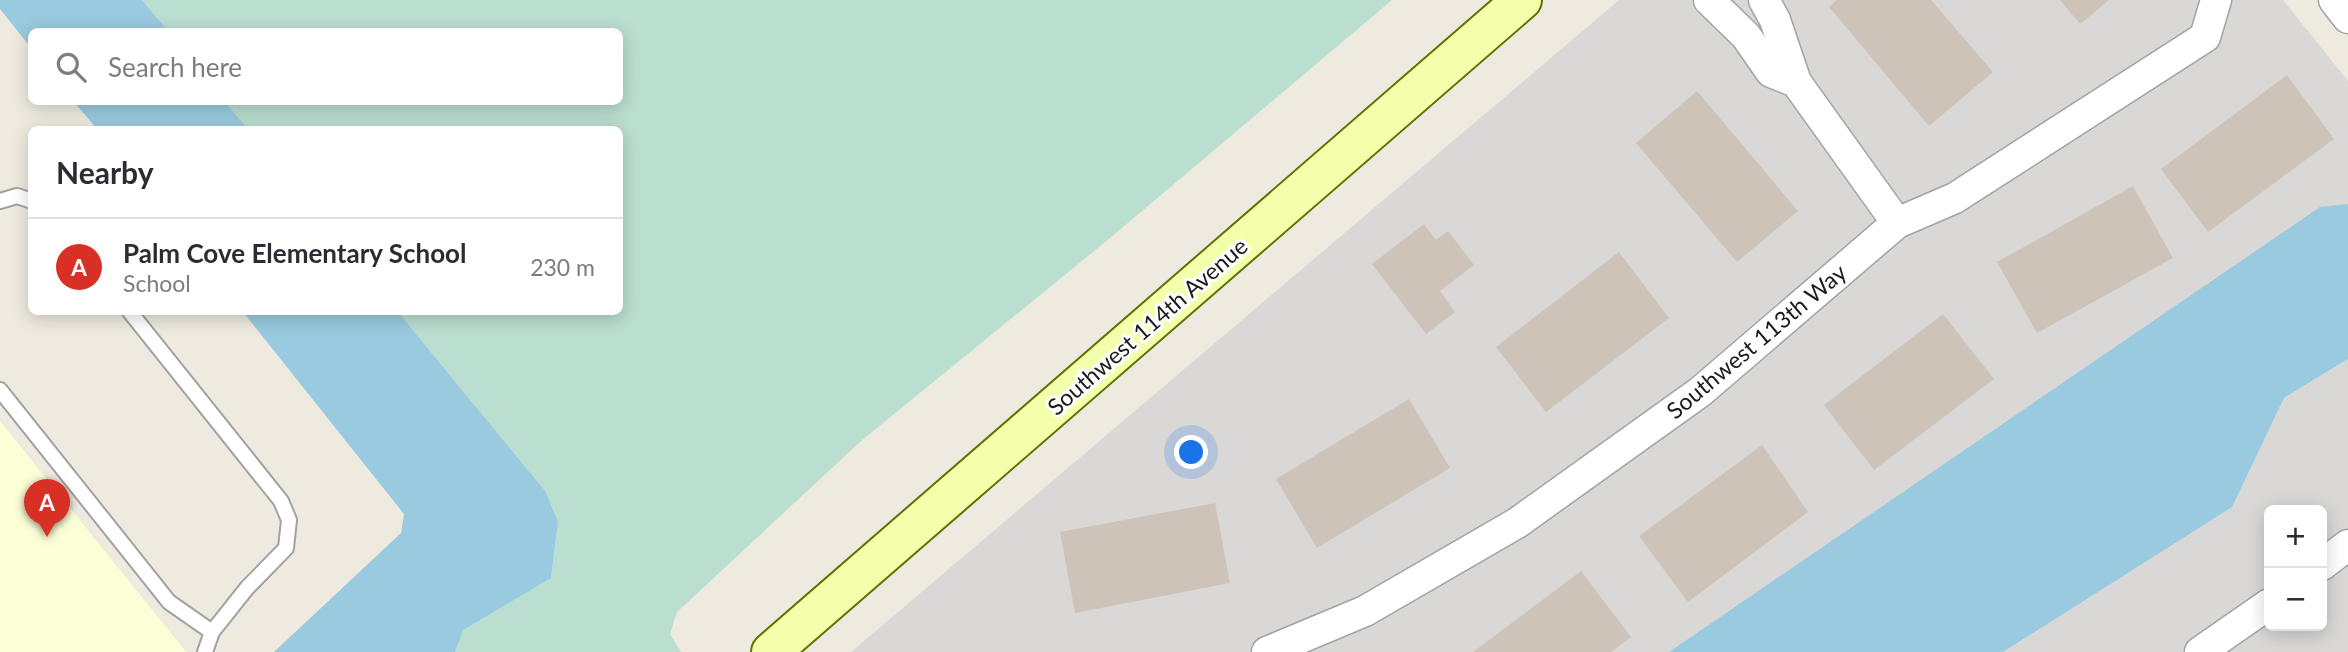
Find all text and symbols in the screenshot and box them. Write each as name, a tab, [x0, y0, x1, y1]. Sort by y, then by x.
search box	[28, 28, 623, 105]
icon: search	[52, 48, 90, 86]
text: Search here	[108, 51, 242, 83]
text: Nearby	[56, 154, 154, 190]
street label: Southwest 114th Avenue	[1041, 232, 1253, 420]
text: Palm Cove Elementary School	[123, 237, 467, 269]
text: A	[71, 253, 87, 281]
text: 230 m	[530, 253, 595, 281]
street label: Southwest 113th Way	[1661, 258, 1852, 424]
text: School	[123, 269, 191, 297]
your location	[1174, 435, 1208, 469]
pin: A	[24, 479, 70, 537]
map controls	[2264, 505, 2327, 631]
button: +	[2264, 505, 2327, 568]
button: −	[2264, 568, 2327, 631]

